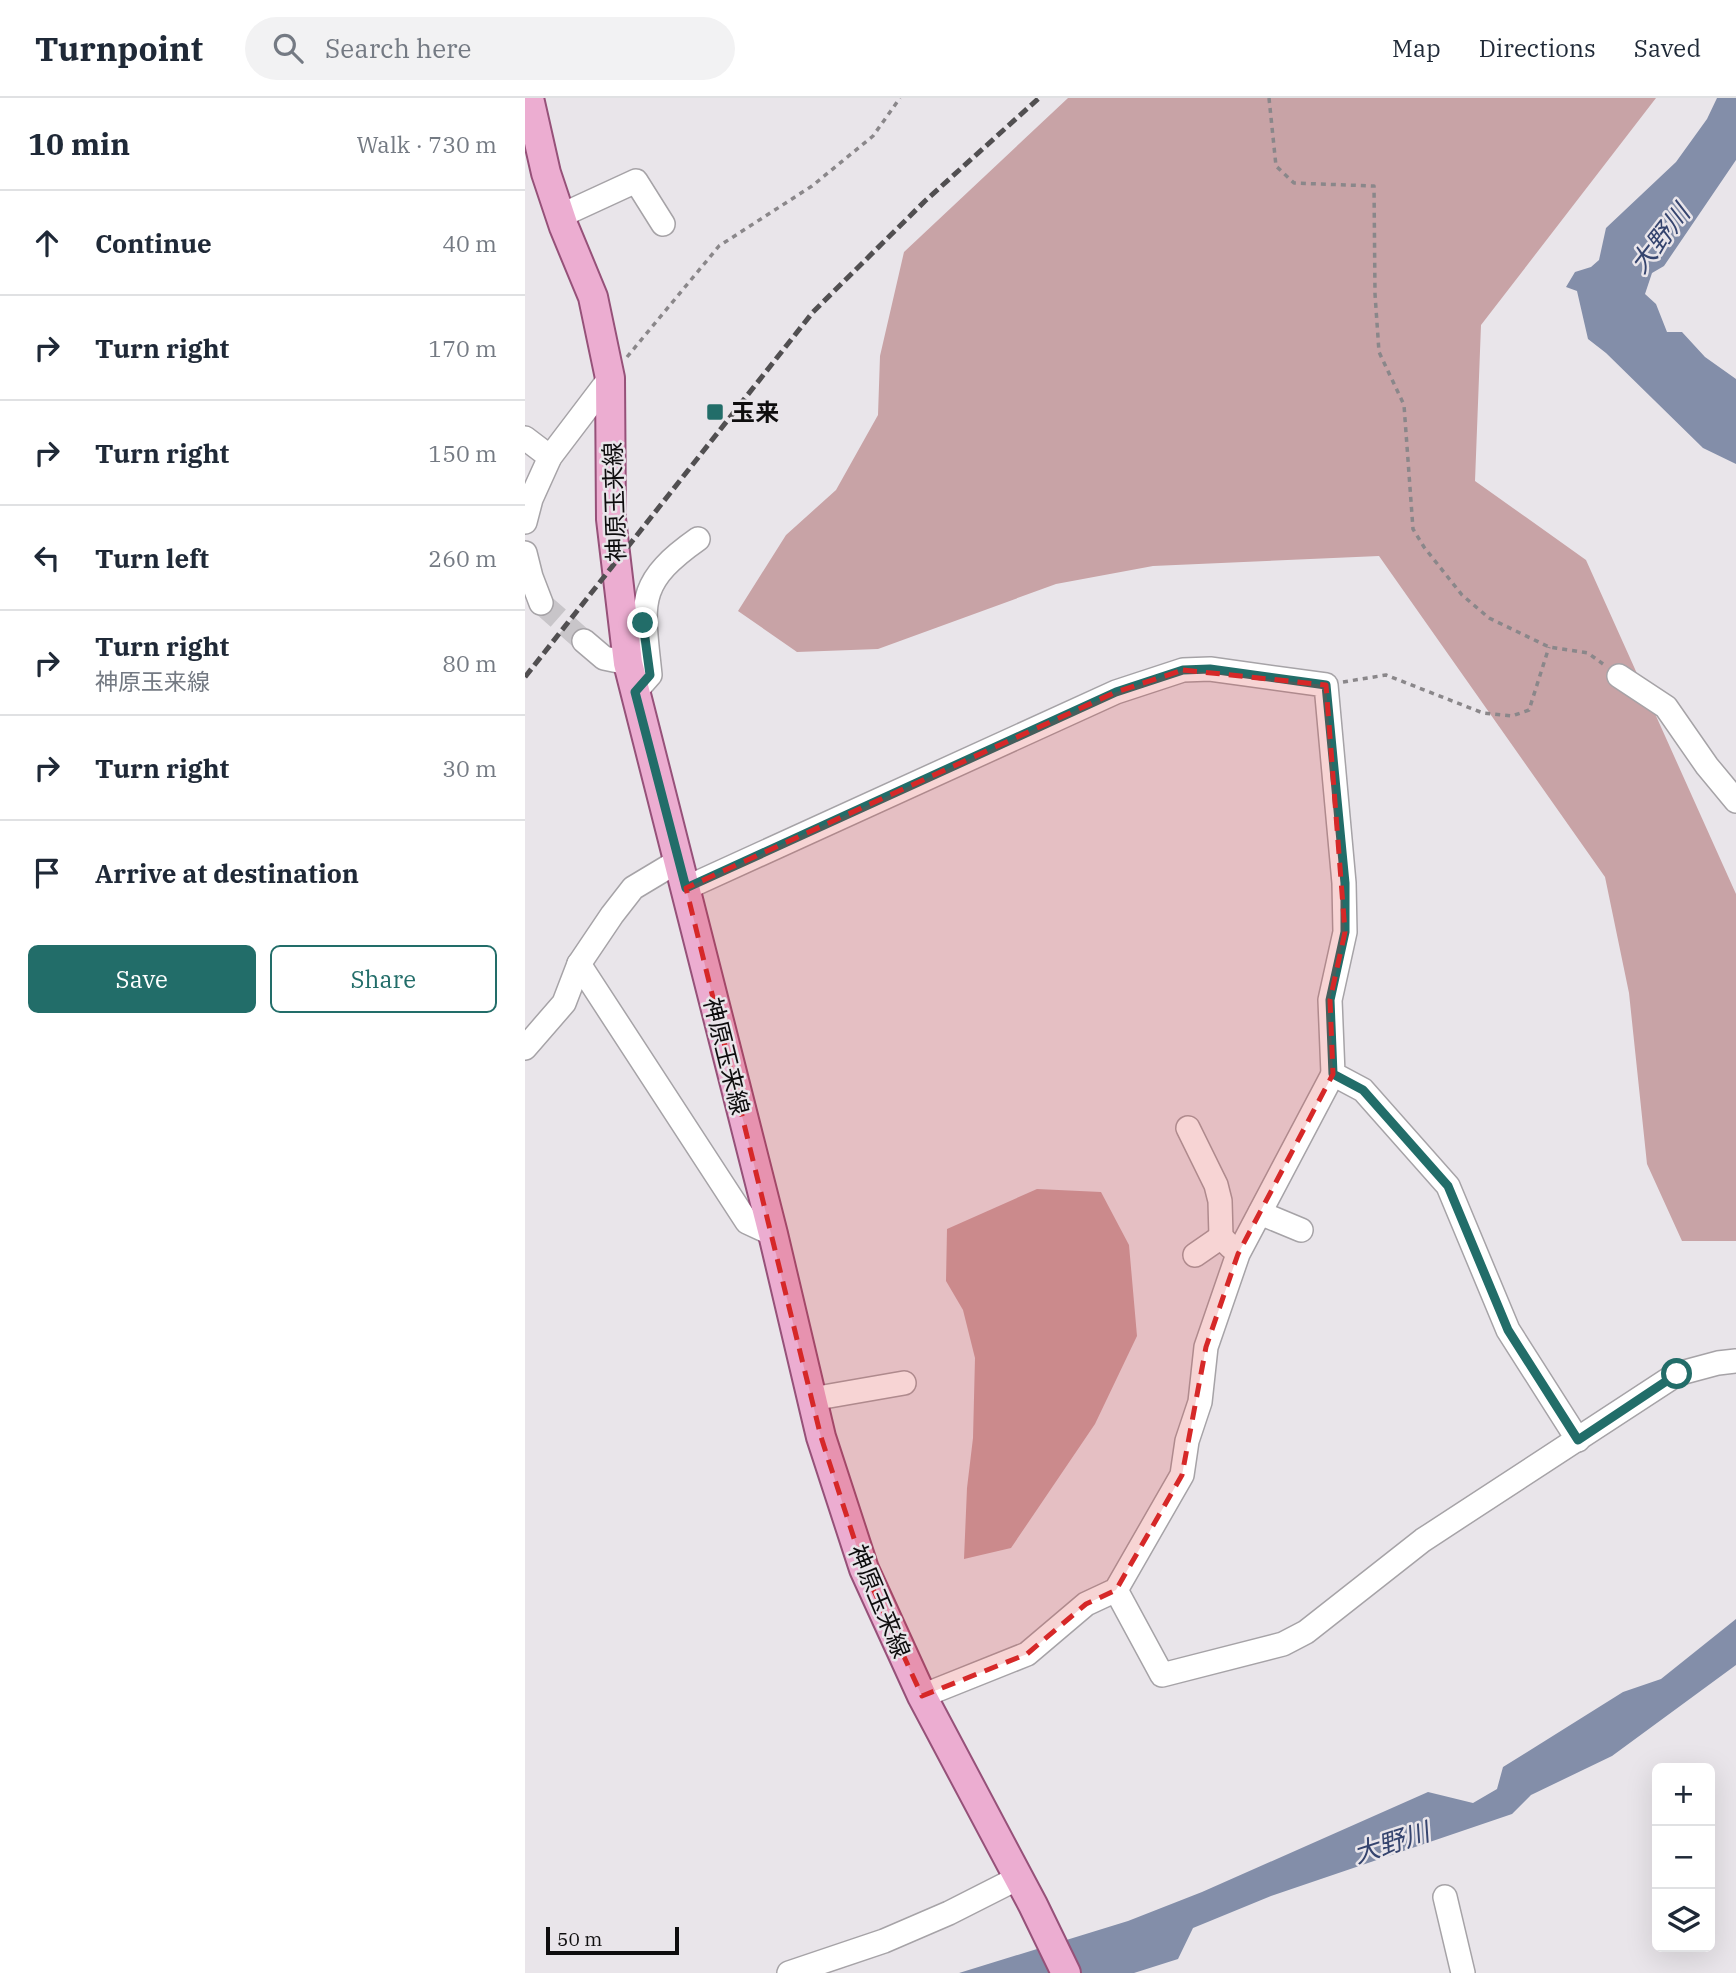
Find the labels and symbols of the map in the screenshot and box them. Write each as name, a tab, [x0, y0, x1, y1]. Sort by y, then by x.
water label: 大野川	[1622, 194, 1698, 279]
place label: 玉来	[731, 396, 779, 428]
marker: 玉来	[705, 402, 725, 422]
street label: 神原玉来線	[596, 441, 632, 563]
route end	[627, 607, 658, 638]
street label: 神原玉来線	[697, 994, 757, 1118]
route start	[1661, 1358, 1692, 1389]
street label: 神原玉来線	[842, 1540, 918, 1662]
water label: 大野川	[1349, 1813, 1436, 1870]
scale bar	[546, 1924, 679, 1956]

